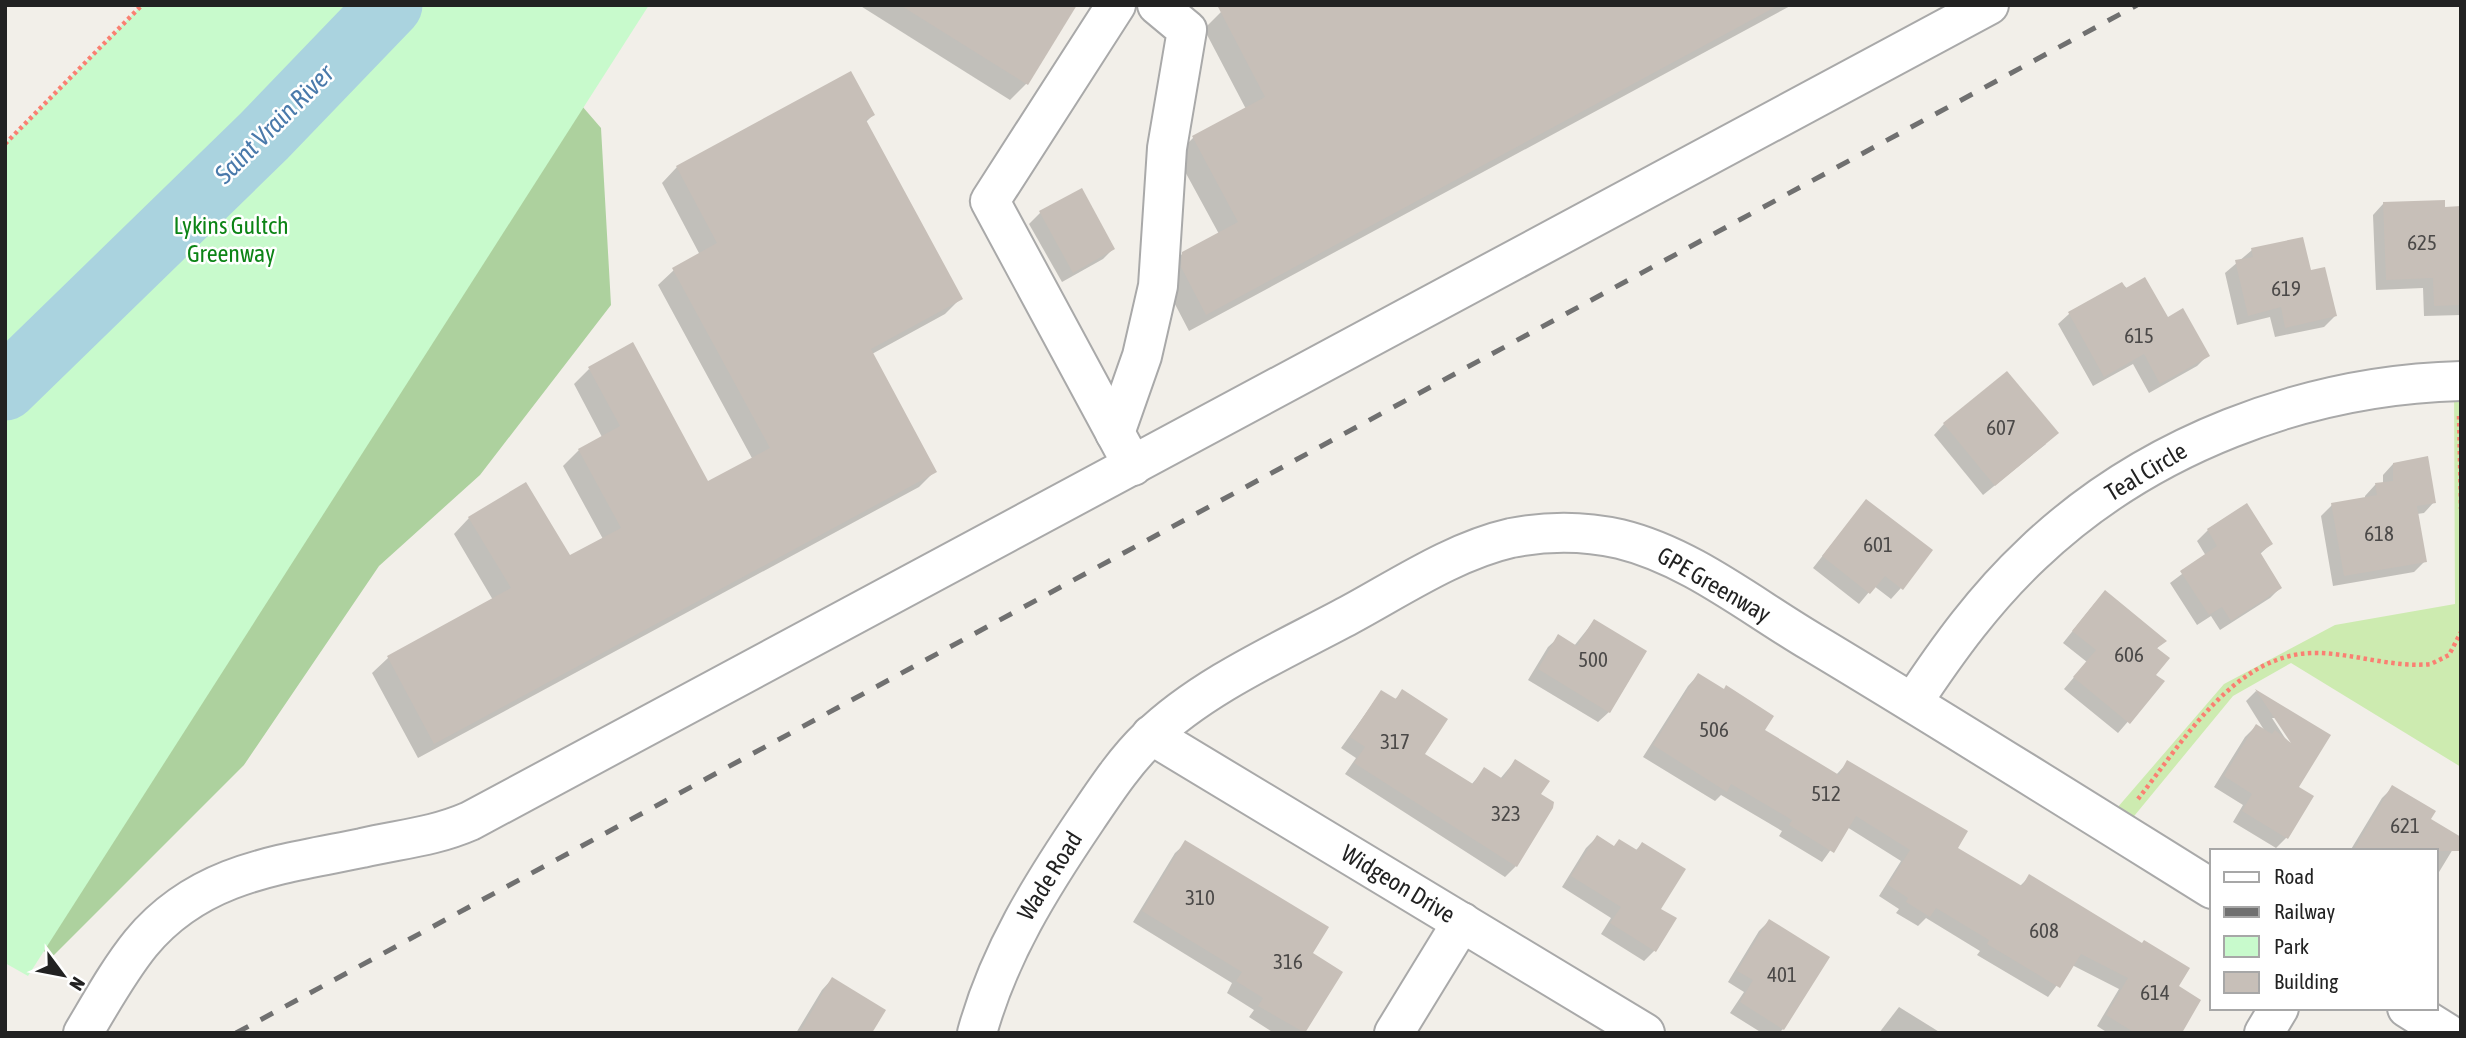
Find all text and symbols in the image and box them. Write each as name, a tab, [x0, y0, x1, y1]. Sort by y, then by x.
water label: Saint Vrain River	[208, 58, 340, 190]
park label: Lykins Gultch Greenway	[173, 212, 289, 267]
house number: 625	[2407, 230, 2437, 254]
house number: 619	[2271, 276, 2301, 300]
house number: 615	[2124, 323, 2154, 347]
house number: 607	[1986, 415, 2016, 439]
street label: Teal Circle	[2100, 437, 2191, 506]
house number: 618	[2364, 521, 2394, 545]
house number: 601	[1863, 532, 1893, 556]
street label: GPE Greenway	[1653, 541, 1776, 628]
house number: 606	[2114, 642, 2144, 666]
house number: 500	[1578, 647, 1608, 671]
house number: 506	[1699, 717, 1729, 741]
house number: 317	[1380, 729, 1410, 753]
house number: 512	[1811, 781, 1841, 805]
house number: 323	[1491, 801, 1521, 825]
house number: 621	[2390, 813, 2420, 837]
street label: Wade Road	[1012, 827, 1087, 925]
street label: Widgeon Drive	[1337, 839, 1460, 928]
legend	[2210, 849, 2438, 1010]
text: Road	[2274, 864, 2314, 888]
house number: 310	[1185, 885, 1215, 909]
text: Railway	[2274, 899, 2336, 923]
house number: 608	[2029, 918, 2059, 942]
text: Park	[2274, 934, 2309, 958]
north arrow	[28, 940, 98, 1010]
house number: 316	[1273, 949, 1303, 973]
house number: 401	[1767, 962, 1797, 986]
text: Building	[2274, 969, 2338, 993]
text: N	[65, 973, 90, 995]
house number: 614	[2140, 980, 2170, 1004]

